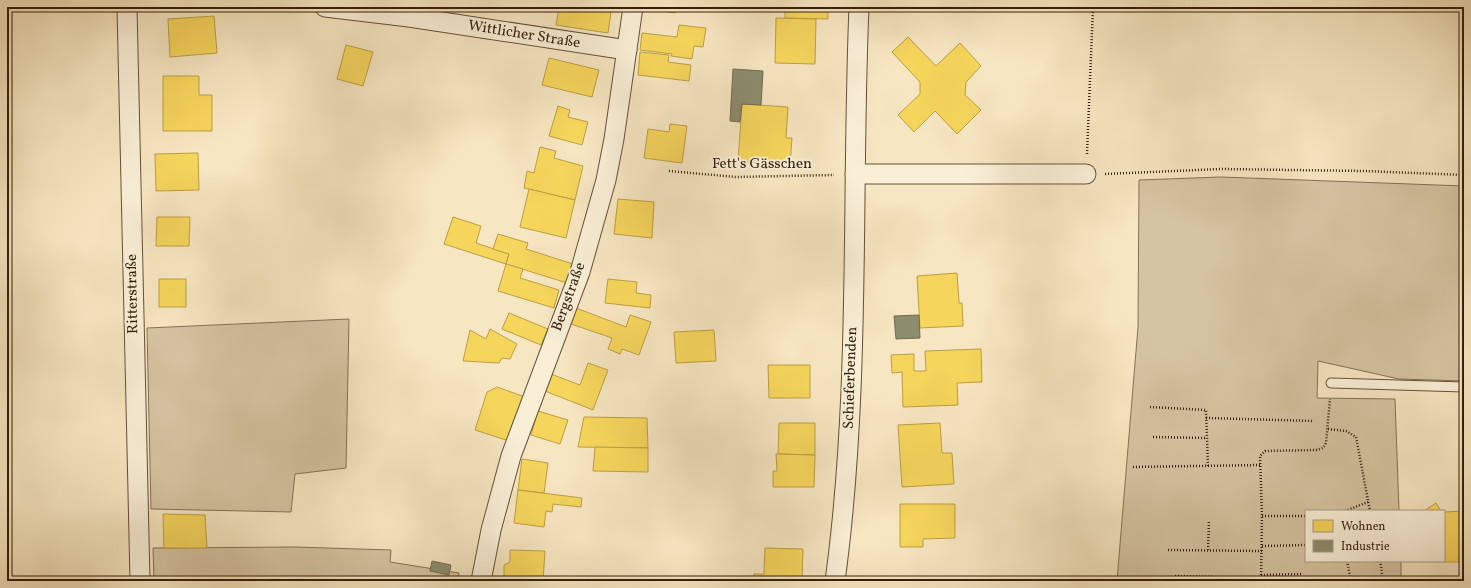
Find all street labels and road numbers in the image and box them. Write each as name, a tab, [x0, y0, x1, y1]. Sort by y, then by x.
street label: Wittlicher Straße	[466, 16, 582, 54]
street label: Fett's Gässchen	[712, 154, 812, 175]
street label: Ritterstraße	[122, 254, 144, 334]
street label: Bergstraße	[547, 260, 591, 334]
street label: Schieferbenden	[839, 326, 863, 430]

